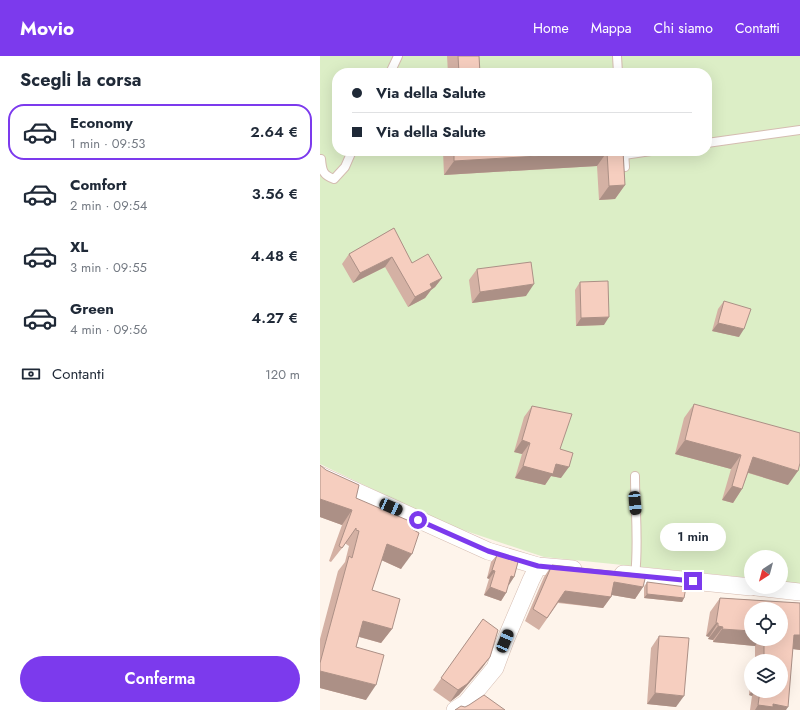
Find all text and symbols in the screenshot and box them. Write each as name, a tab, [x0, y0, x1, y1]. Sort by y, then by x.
text: Movio	[20, 15, 74, 42]
text: Home	[533, 18, 569, 38]
text: Mappa	[591, 18, 632, 38]
text: Chi siamo	[654, 18, 713, 38]
text: Contatti	[735, 18, 780, 38]
text: Scegli la corsa	[20, 67, 141, 93]
text: Via della Salute	[376, 82, 486, 104]
text: Economy	[70, 112, 133, 134]
icon: car	[22, 114, 58, 150]
text: 2.64 €	[250, 121, 298, 143]
text: Via della Salute	[376, 121, 486, 143]
text: 1 min · 09:53	[70, 134, 145, 153]
text: Comfort	[70, 174, 127, 196]
icon: car	[22, 176, 58, 212]
text: 3.56 €	[252, 183, 298, 205]
text: 2 min · 09:54	[70, 196, 147, 215]
text: XL	[70, 236, 88, 258]
icon: car	[22, 238, 58, 274]
text: 4.48 €	[250, 245, 298, 267]
text: 3 min · 09:55	[70, 258, 147, 277]
text: Green	[70, 298, 114, 320]
icon: car	[22, 300, 58, 336]
text: 4.27 €	[251, 307, 298, 329]
text: 4 min · 09:56	[70, 320, 148, 339]
icon: cash	[20, 363, 42, 385]
text: Contanti	[52, 363, 105, 385]
text: 120 m	[265, 365, 300, 384]
car	[628, 491, 642, 515]
car	[378, 497, 404, 517]
route start	[409, 511, 427, 529]
callout: 1 min	[660, 523, 726, 551]
text: 1 min	[677, 527, 709, 546]
north arrow	[744, 550, 788, 594]
map controls	[744, 550, 788, 698]
route end	[684, 572, 702, 590]
button: locate	[744, 602, 788, 646]
car	[495, 628, 515, 654]
button: layers	[744, 654, 788, 698]
button: Conferma	[20, 656, 300, 702]

